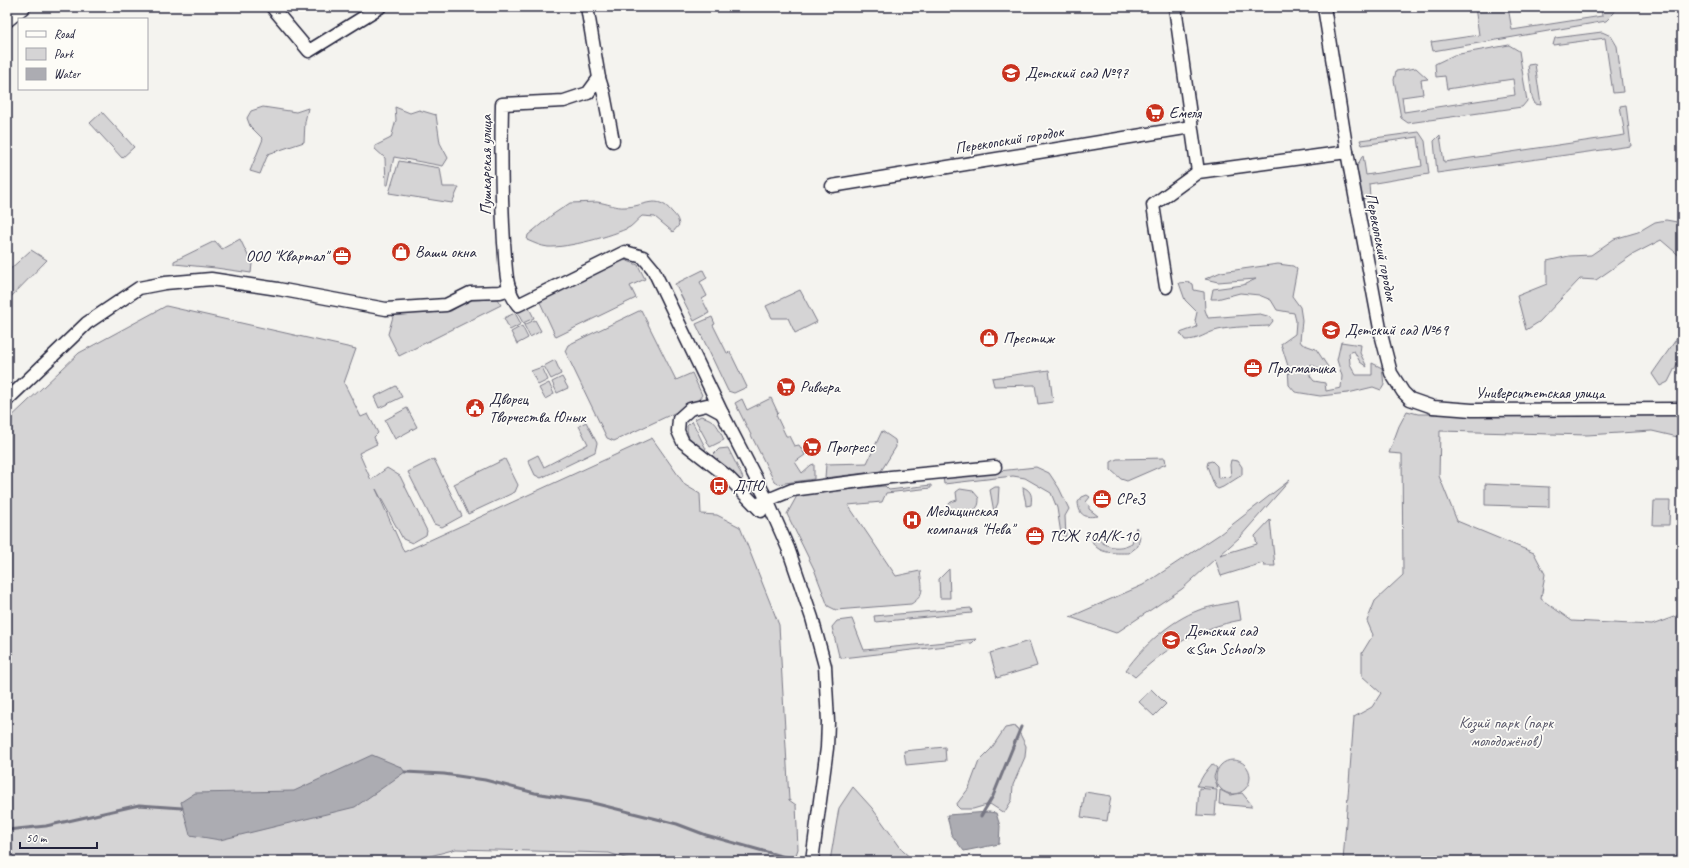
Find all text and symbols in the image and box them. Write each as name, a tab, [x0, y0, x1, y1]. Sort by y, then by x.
legend	[18, 18, 148, 90]
text: Road	[54, 26, 76, 42]
text: Park	[54, 46, 75, 62]
school or university icon: Детский сад №97	[1000, 62, 1022, 84]
place label: Детский сад №97	[1025, 63, 1129, 83]
text: Water	[54, 66, 82, 82]
supermarket icon: Емеля	[1144, 102, 1166, 124]
place label: Емеля	[1169, 103, 1202, 123]
street label: Пушкарская улица	[476, 114, 496, 215]
street label: Перекопский городок	[953, 121, 1067, 158]
street label: Перекопский городок	[1361, 191, 1402, 305]
shop icon: Ваши окна	[390, 241, 412, 263]
place label: Ваши окна	[415, 242, 477, 262]
office icon: ООО "Квартал"	[331, 245, 353, 267]
place label: ООО "Квартал"	[246, 246, 331, 266]
school or university icon: Детский сад №69	[1320, 319, 1342, 341]
place label: Детский сад №69	[1345, 320, 1450, 340]
shop icon: Престиж	[978, 327, 1000, 349]
place label: Престиж	[1003, 328, 1056, 348]
office icon: Прагматика	[1242, 357, 1264, 379]
place label: Прагматика	[1267, 358, 1337, 378]
supermarket icon: Ривьера	[775, 376, 797, 398]
place label: Ривьера	[800, 377, 841, 397]
street label: Университетская улица	[1476, 383, 1606, 403]
place label: Дворец Творчества Юных	[489, 389, 587, 427]
public building icon: Дворец Творчества Юных	[464, 397, 486, 419]
supermarket icon: Прогресс	[801, 436, 823, 458]
place label: Прогресс	[826, 437, 876, 457]
bus stop icon: ДТЮ	[708, 475, 730, 497]
place label: ДТЮ	[733, 476, 766, 496]
office icon: СРеЗ	[1091, 488, 1113, 510]
place label: СРеЗ	[1116, 489, 1146, 509]
place label: Медицинская компания "Нева"	[926, 501, 1017, 539]
hospital icon: Медицинская компания "Нева"	[901, 509, 923, 531]
office icon: ТСЖ 70А/К-10	[1024, 525, 1046, 547]
place label: ТСЖ 70А/К-10	[1049, 526, 1140, 546]
place label: Детский сад «Sun School»	[1185, 621, 1266, 659]
school or university icon: Детский сад «Sun School»	[1160, 629, 1182, 651]
park label: Козий парк (парк молодожёнов)	[1459, 713, 1554, 751]
scale bar	[20, 824, 97, 850]
text: 50 m	[26, 830, 48, 846]

